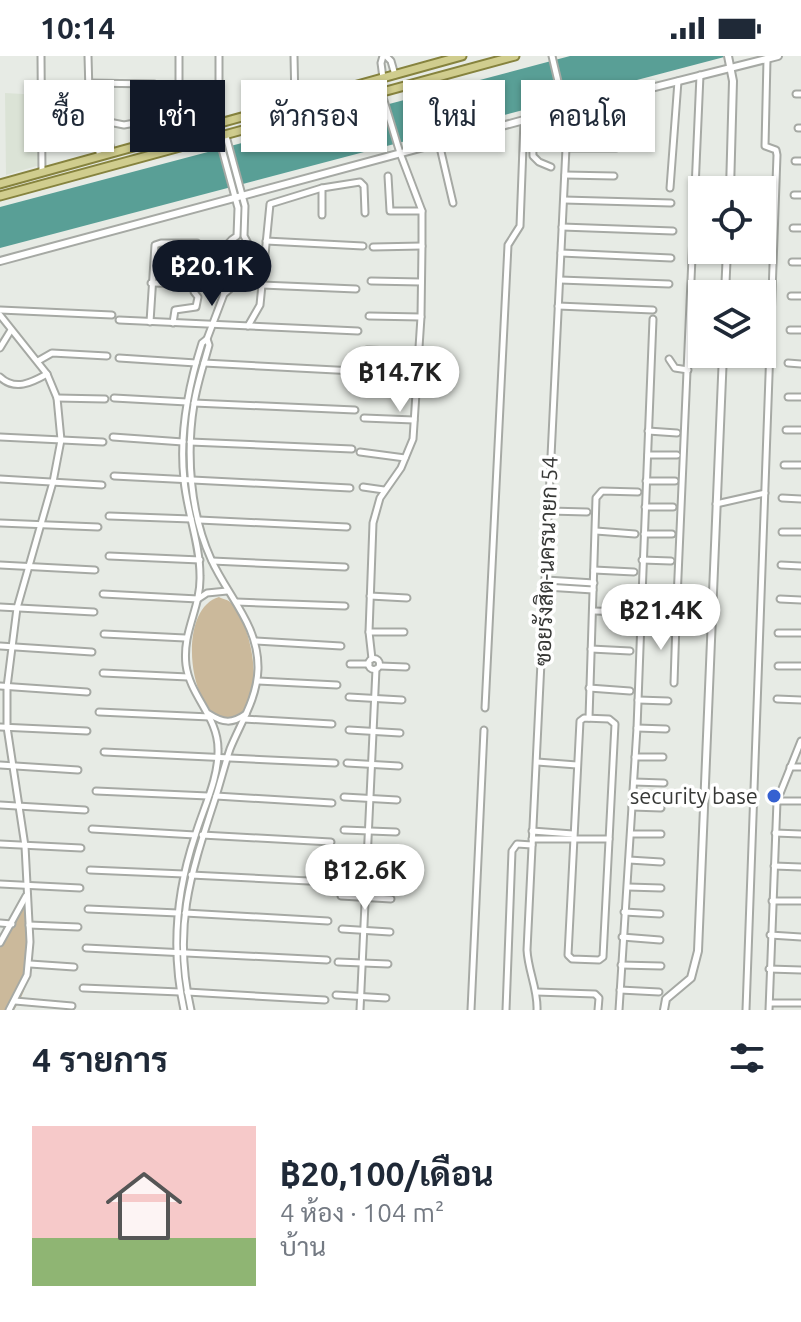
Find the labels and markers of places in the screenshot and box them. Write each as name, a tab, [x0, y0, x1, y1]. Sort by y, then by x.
pin: ฿20.1K	[147, 240, 277, 308]
pin: ฿14.7K	[335, 346, 465, 414]
pin: ฿21.4K	[596, 584, 726, 652]
place label: security base	[630, 783, 758, 808]
marker: security base	[765, 787, 783, 805]
pin: ฿12.6K	[300, 844, 430, 912]

